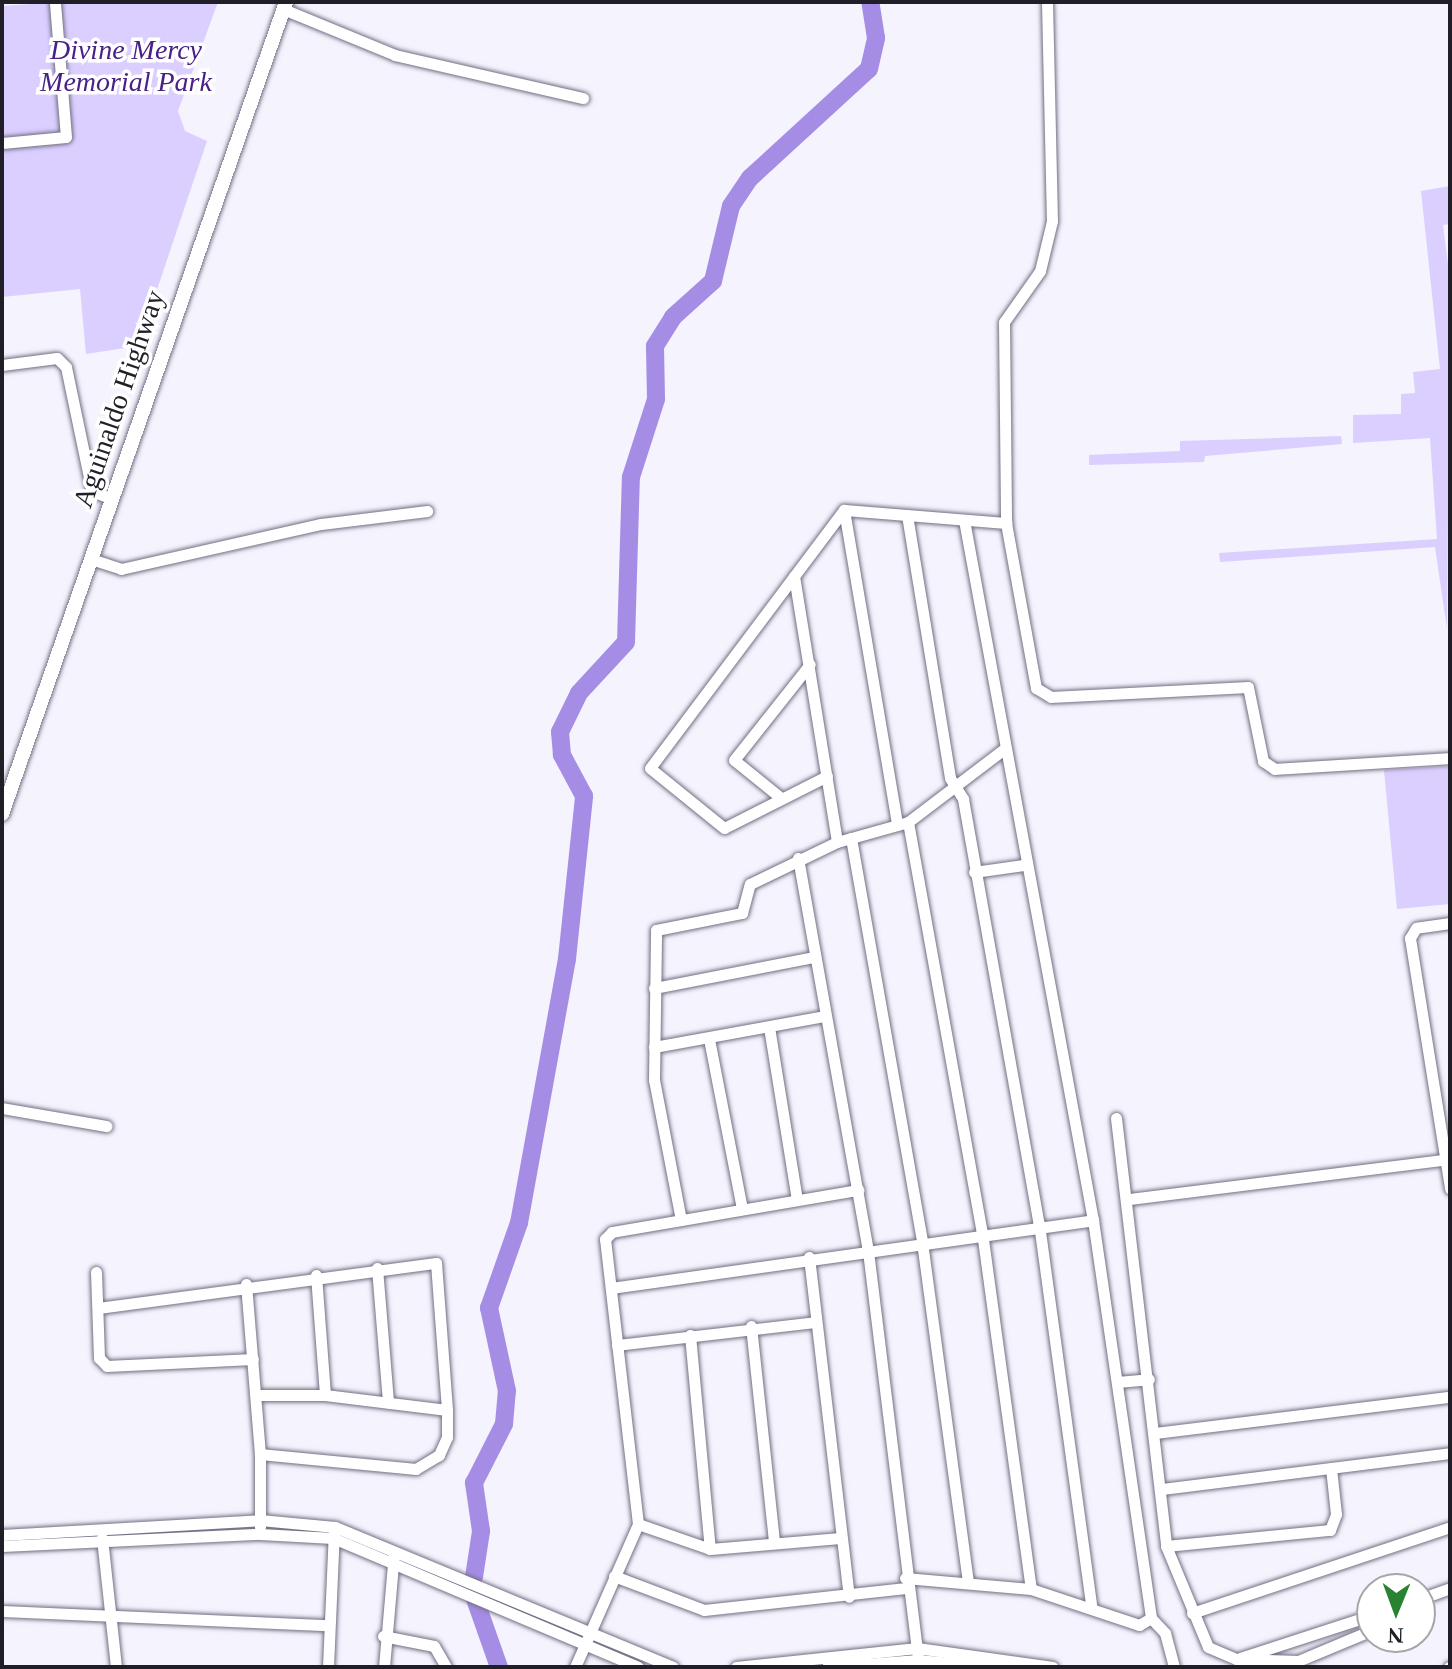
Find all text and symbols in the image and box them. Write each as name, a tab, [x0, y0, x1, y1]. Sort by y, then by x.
park label: Divine Mercy Memorial Park	[40, 33, 212, 99]
street label: Aguinaldo Highway	[66, 286, 172, 512]
north arrow	[1356, 1573, 1436, 1653]
text: N	[1387, 1623, 1404, 1648]

